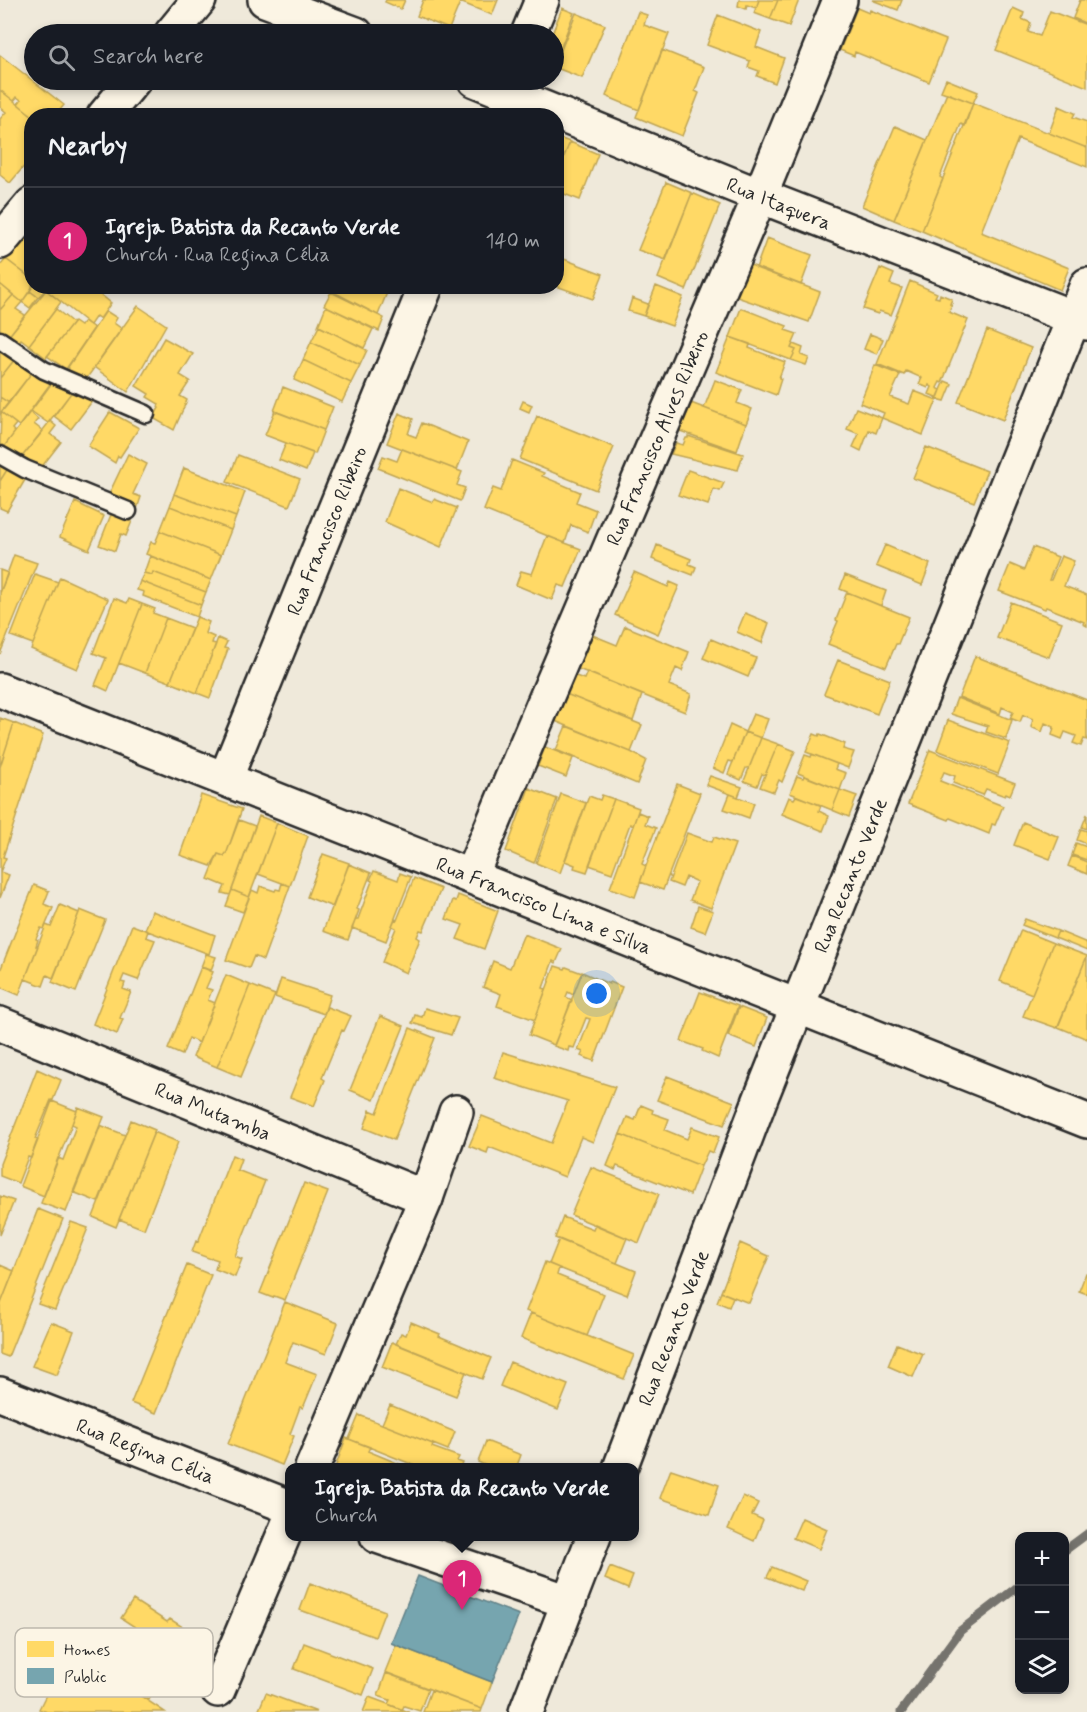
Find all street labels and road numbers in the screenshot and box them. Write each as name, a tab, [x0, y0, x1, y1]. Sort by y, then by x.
street label: Rua Itaquera	[722, 172, 835, 237]
street label: Rua Francisco Alves Ribeiro	[601, 327, 716, 550]
street label: Rua Francisco Ribeiro	[281, 443, 374, 620]
street label: Rua Recanto Verde	[808, 794, 895, 957]
street label: Rua Francisco Lima e Silva	[432, 851, 655, 962]
street label: Rua Mutamba	[150, 1077, 274, 1148]
street label: Rua Recanto Verde	[633, 1246, 717, 1410]
street label: Rua Regina Célia	[72, 1413, 218, 1491]

